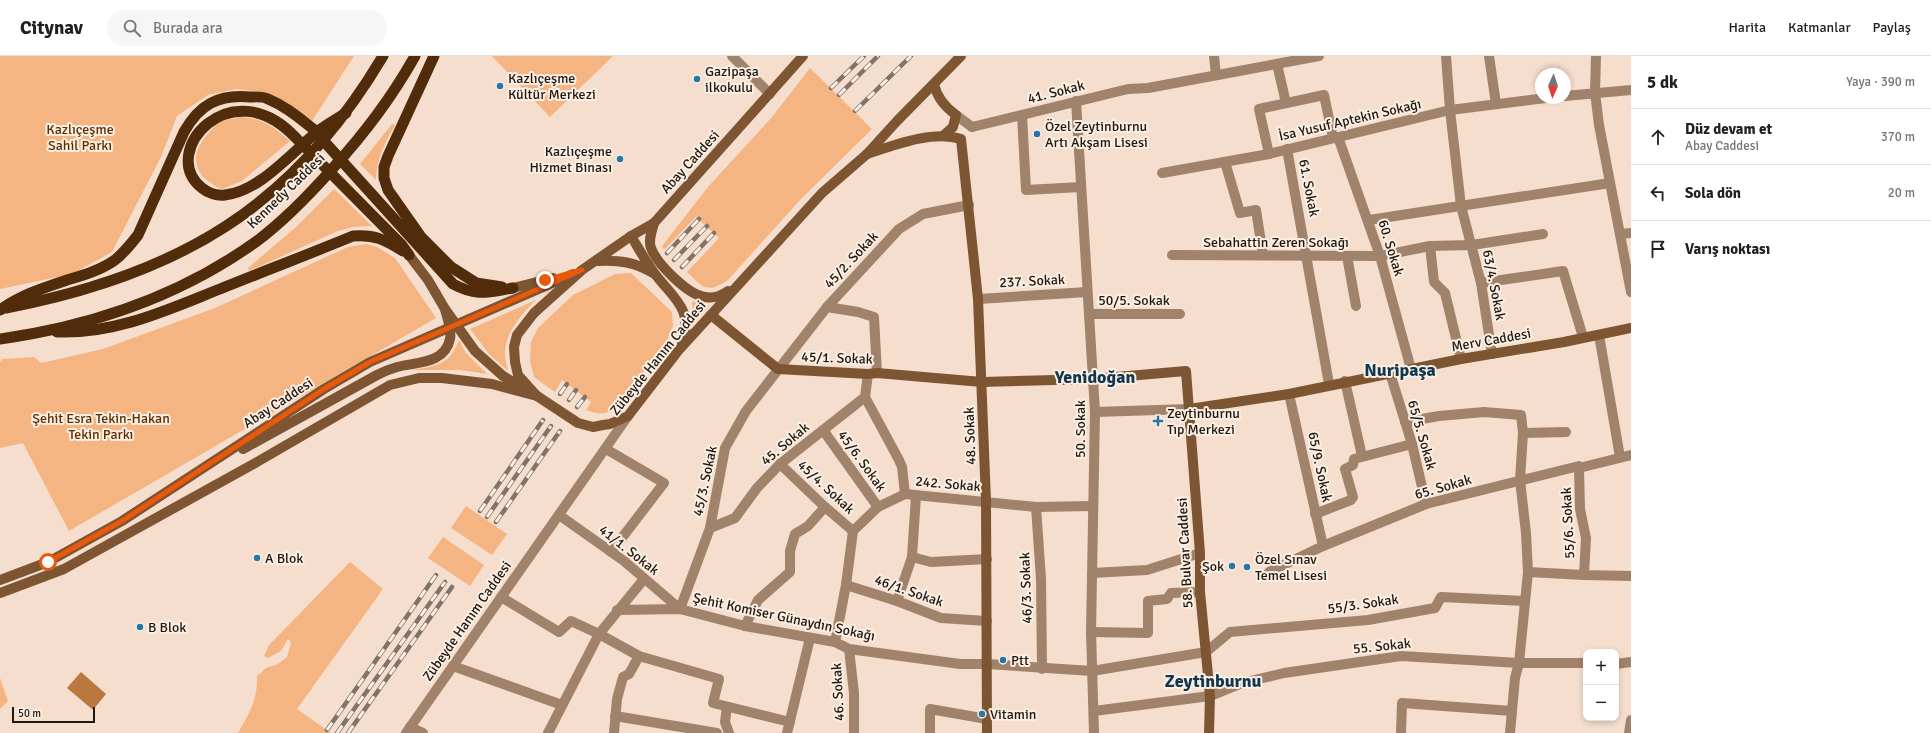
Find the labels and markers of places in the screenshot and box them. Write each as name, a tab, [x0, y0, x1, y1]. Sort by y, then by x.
place label: Gazipaşa ilkokulu	[705, 63, 759, 96]
place label: Kazlıçeşme Kültür Merkezi	[508, 70, 596, 103]
marker: Gazipaşa ilkokulu	[692, 74, 702, 84]
marker: Kazlıçeşme Kültür Merkezi	[495, 81, 505, 91]
place label: Özel Zeytinburnu Artı Akşam Lisesi	[1045, 118, 1148, 151]
marker: Özel Zeytinburnu Artı Akşam Lisesi	[1032, 129, 1042, 139]
place label: Kazlıçeşme Hizmet Binası	[529, 143, 612, 176]
marker: Kazlıçeşme Hizmet Binası	[615, 154, 625, 164]
place label: Zeytinburnu Tıp Merkezi	[1167, 405, 1240, 438]
marker: Zeytinburnu Tıp Merkezi	[1152, 415, 1164, 427]
place label: A Blok	[265, 550, 303, 567]
place label: Özel Sınav Temel Lisesi	[1255, 551, 1327, 584]
marker: A Blok	[252, 553, 262, 563]
place label: Şok	[1202, 558, 1224, 575]
marker: Şok	[1227, 561, 1237, 571]
marker: Özel Sınav Temel Lisesi	[1242, 562, 1252, 572]
place label: B Blok	[148, 619, 186, 636]
marker: B Blok	[135, 622, 145, 632]
place label: Ptt	[1011, 652, 1029, 669]
marker: Ptt	[998, 655, 1008, 665]
place label: Vitamin	[990, 706, 1036, 723]
marker: Vitamin	[977, 709, 987, 719]

